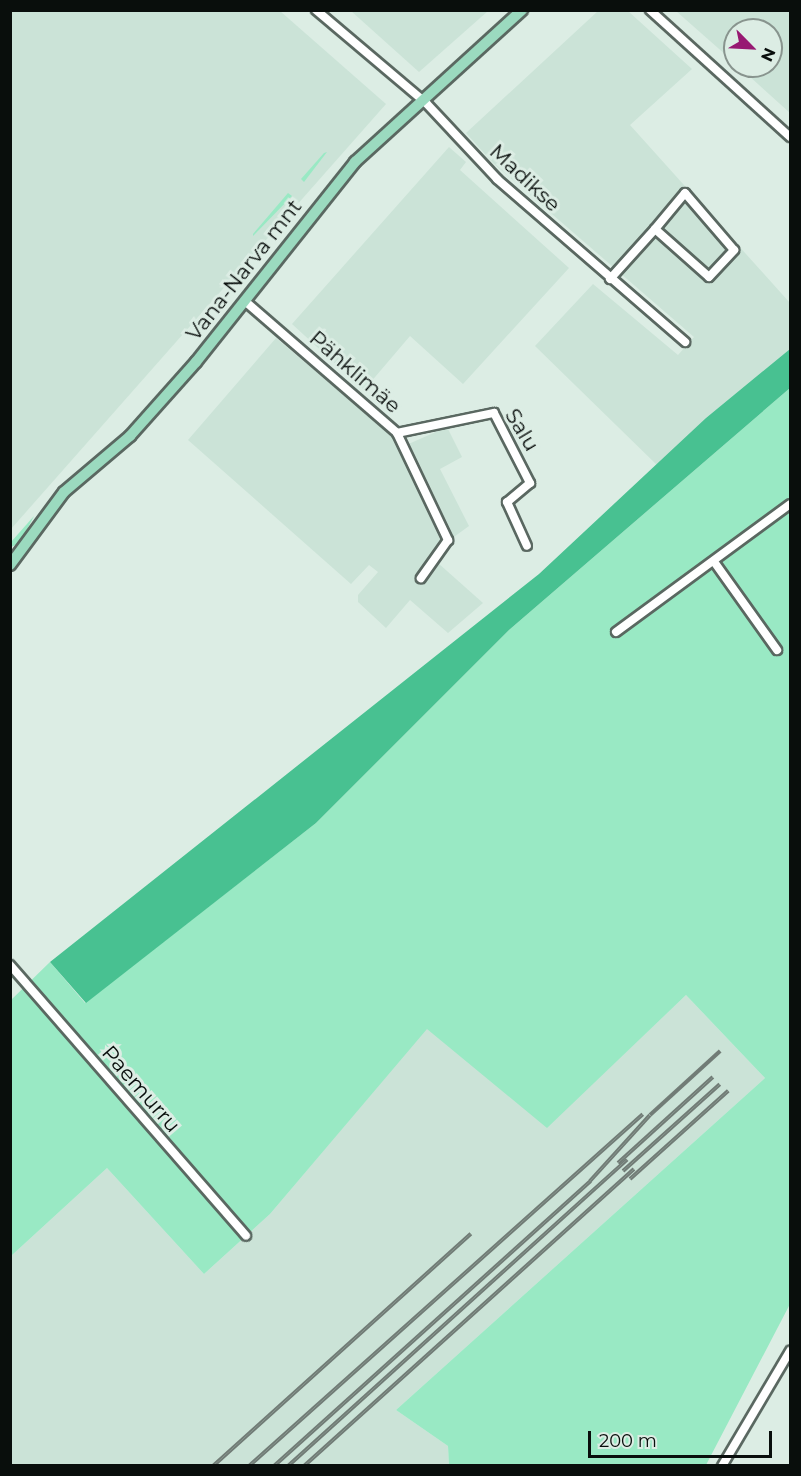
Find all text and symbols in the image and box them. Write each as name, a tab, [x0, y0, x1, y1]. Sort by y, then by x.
north arrow	[723, 18, 783, 78]
text: N	[757, 45, 779, 64]
street label: Madikse	[484, 139, 566, 217]
street label: Vana-Narva mnt	[181, 194, 307, 346]
street label: Pähklimäe	[304, 326, 406, 418]
street label: Salu	[500, 404, 544, 456]
street label: Paemurru	[96, 1040, 186, 1138]
scale bar	[591, 1419, 776, 1457]
text: 200 m	[599, 1430, 657, 1452]

